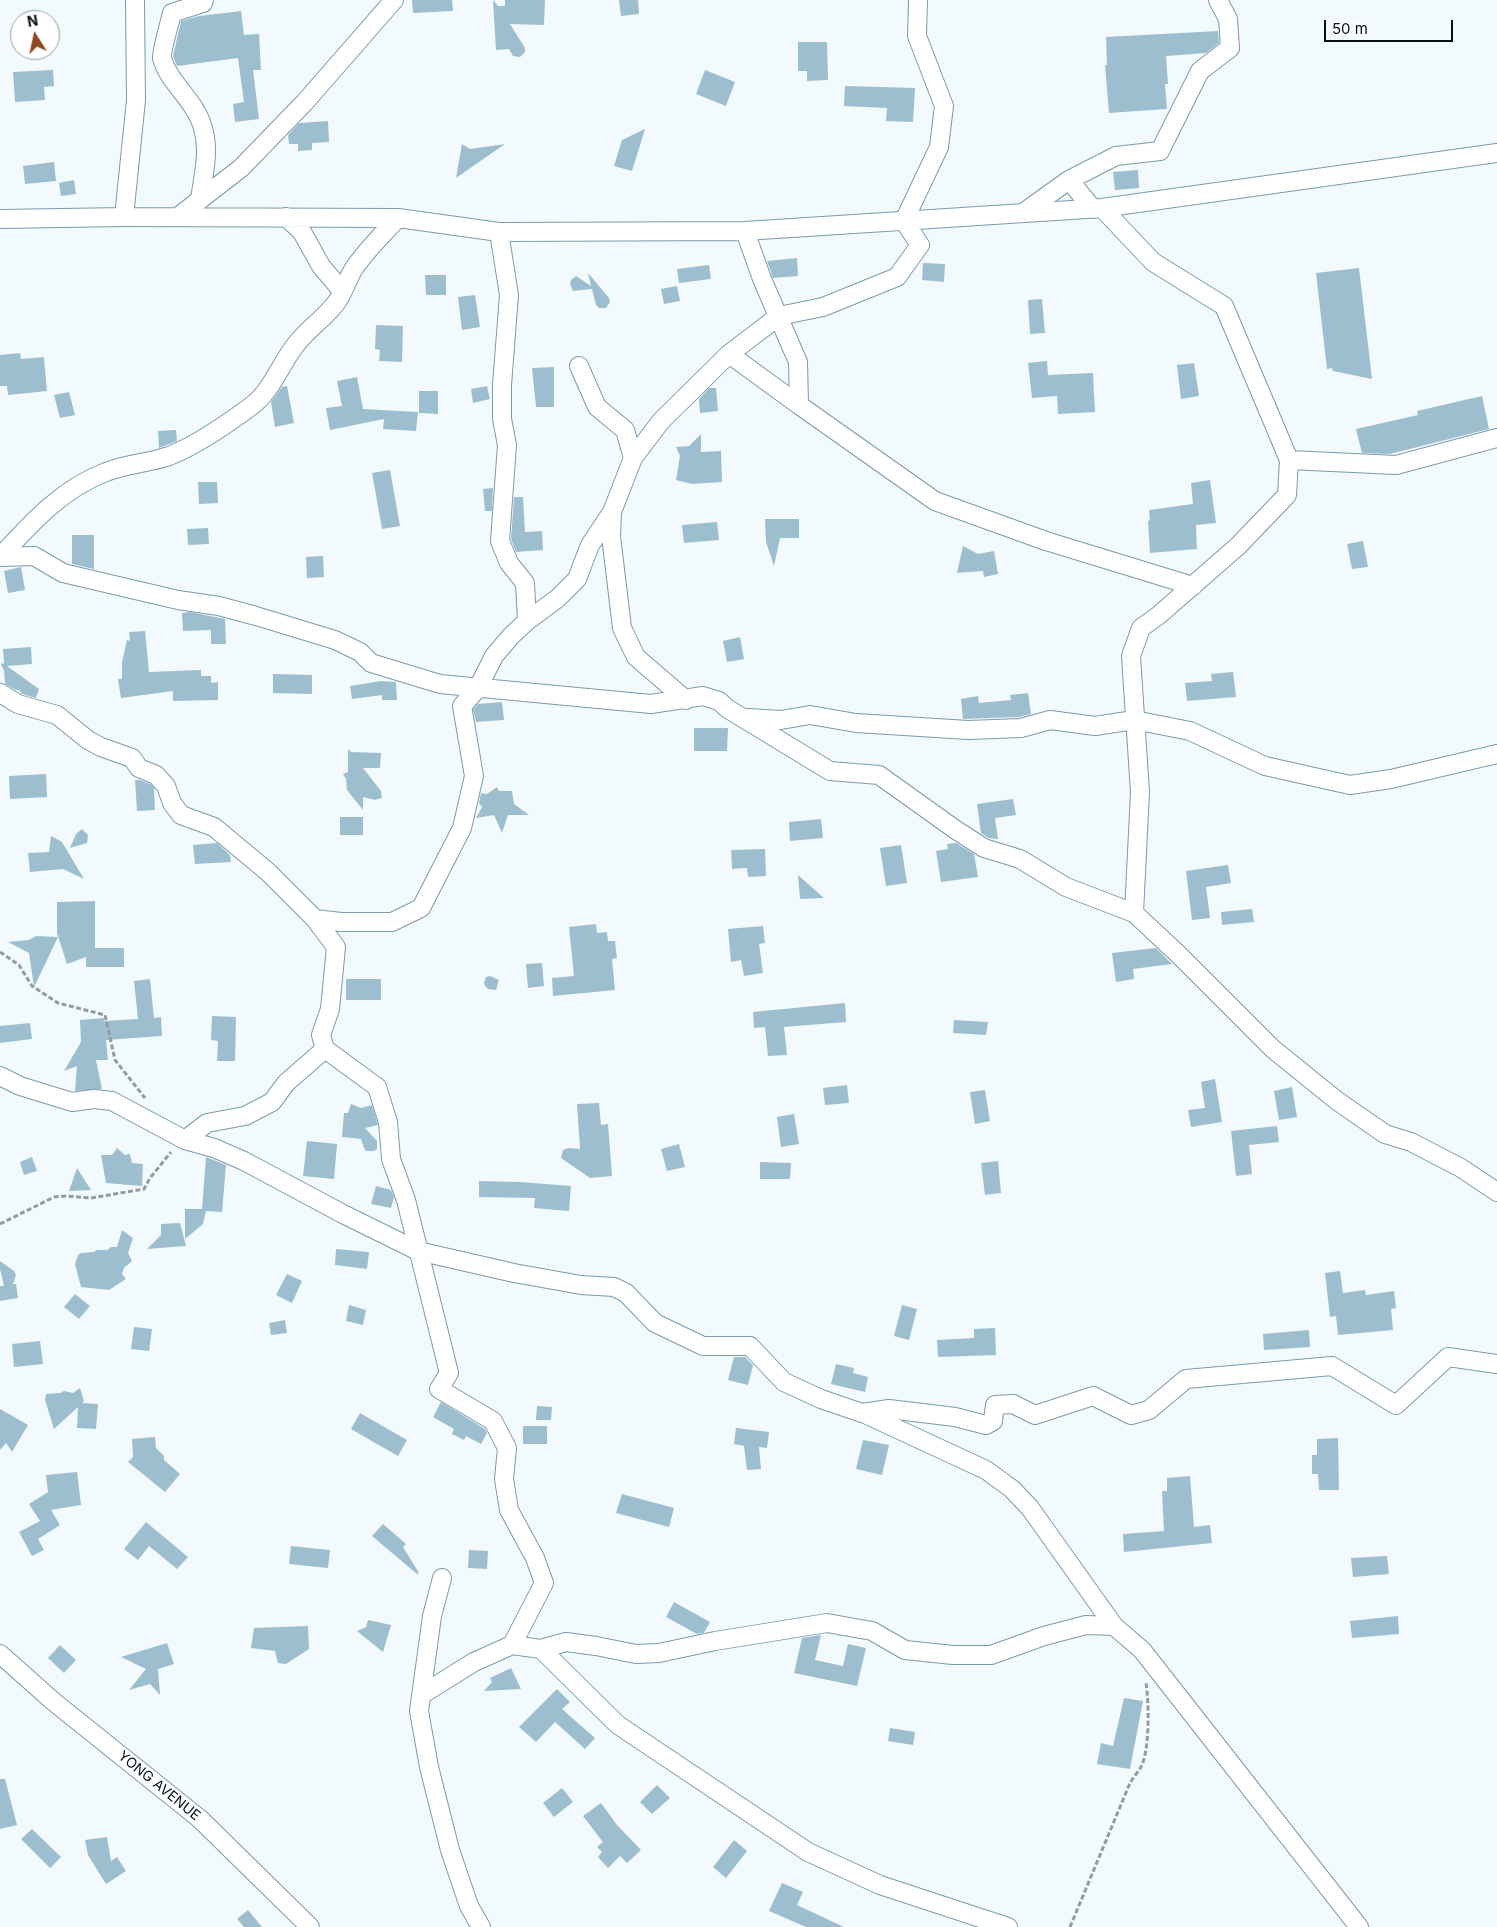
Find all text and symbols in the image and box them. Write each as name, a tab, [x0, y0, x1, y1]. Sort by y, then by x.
north arrow	[10, 10, 60, 60]
scale bar	[1327, 10, 1456, 42]
text: N	[26, 11, 39, 30]
text: 50 m	[1332, 19, 1368, 38]
street label: YONG AVENUE	[115, 1748, 203, 1824]

